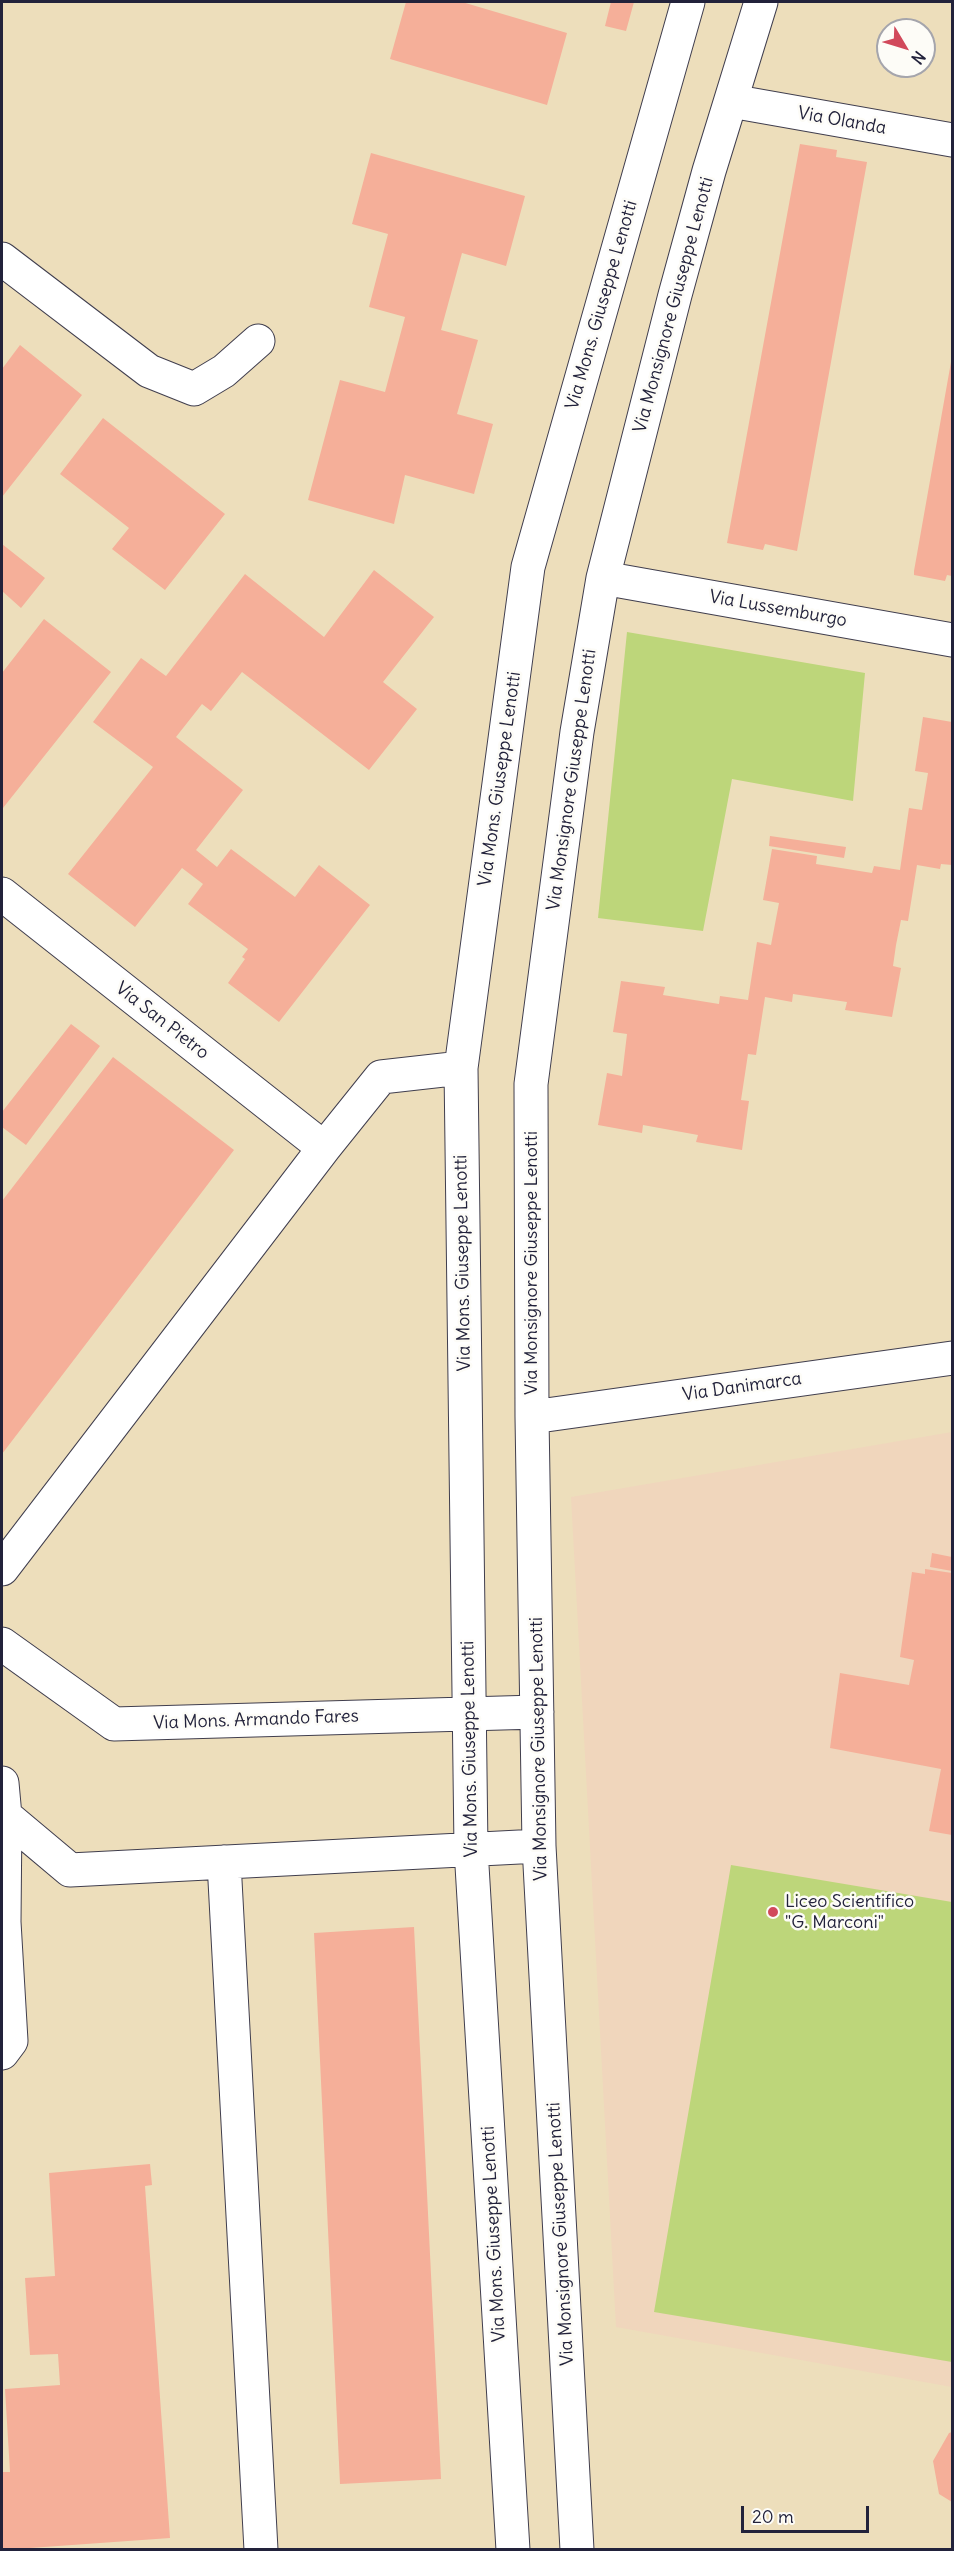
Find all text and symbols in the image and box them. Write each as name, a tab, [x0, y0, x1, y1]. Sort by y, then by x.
north arrow	[876, 18, 936, 78]
text: N	[907, 47, 930, 68]
street label: Via Olanda	[796, 103, 888, 139]
street label: Via Monsignore Giuseppe Lenotti	[629, 175, 719, 435]
street label: Via Mons. Giuseppe Lenotti	[562, 198, 642, 412]
street label: Via Lussemburgo	[707, 586, 849, 632]
street label: Via Monsignore Giuseppe Lenotti	[543, 648, 601, 912]
street label: Via Mons. Giuseppe Lenotti	[474, 670, 526, 888]
street label: Via San Pietro	[111, 978, 213, 1064]
street label: Via Monsignore Giuseppe Lenotti	[521, 1131, 543, 1395]
street label: Via Mons. Giuseppe Lenotti	[450, 1155, 476, 1371]
street label: Via Danimarca	[681, 1368, 803, 1406]
street label: Via Monsignore Giuseppe Lenotti	[526, 1617, 552, 1881]
street label: Via Mons. Giuseppe Lenotti	[457, 1641, 483, 1857]
street label: Via Mons. Armando Fares	[153, 1706, 359, 1734]
place label: Liceo Scientifico "G. Marconi"	[785, 1891, 914, 1934]
marker: Liceo Scientifico "G. Marconi"	[766, 1905, 780, 1919]
street label: Via Monsignore Giuseppe Lenotti	[543, 2102, 579, 2366]
street label: Via Mons. Giuseppe Lenotti	[478, 2125, 510, 2343]
scale bar	[744, 2494, 872, 2532]
text: 20 m	[752, 2505, 794, 2528]

